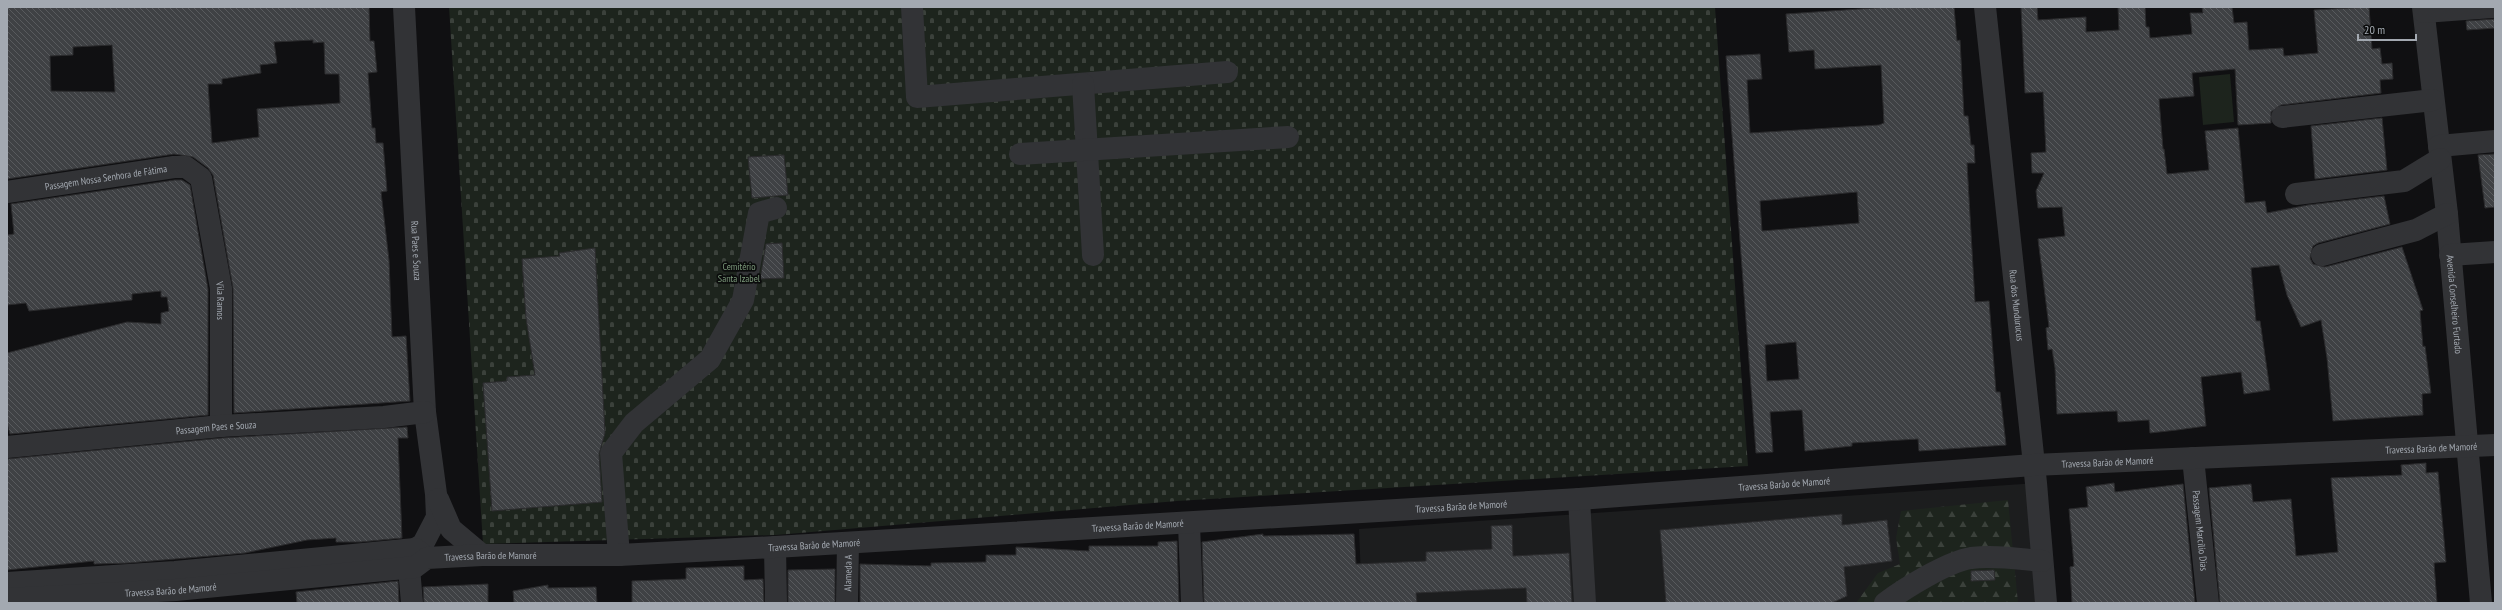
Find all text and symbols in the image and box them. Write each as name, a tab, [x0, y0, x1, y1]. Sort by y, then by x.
scale bar	[2358, 16, 2416, 42]
text: 20 m	[2364, 22, 2385, 37]
street label: Passagem Nossa Senhora de Fátima	[44, 162, 168, 193]
street label: Rua Paes e Souza	[409, 220, 425, 281]
street label: Avenida Conselheiro Furtado	[2444, 254, 2466, 354]
park label: Cemitério Santa Izabel	[718, 260, 761, 285]
street label: Rua dos Mundurucus	[2007, 269, 2027, 342]
street label: Vila Ramos	[213, 280, 228, 321]
street label: Passagem Paes e Souza	[175, 418, 257, 437]
street label: Travessa Barão de Mamoré	[2385, 439, 2478, 456]
street label: Travessa Barão de Mamoré	[2061, 453, 2154, 470]
street label: Travessa Barão de Mamoré	[1738, 474, 1831, 494]
street label: Passagem Marcílio Dias	[2190, 490, 2211, 572]
street label: Travessa Barão de Mamoré	[1415, 497, 1507, 515]
street label: Travessa Barão de Mamoré	[1091, 516, 1184, 535]
street label: Travessa Barão de Mamoré	[768, 535, 861, 554]
street label: Travessa Barão de Mamoré	[444, 549, 537, 564]
street label: Alameda A	[841, 554, 854, 591]
street label: Travessa Barão de Mamoré	[125, 580, 217, 599]

